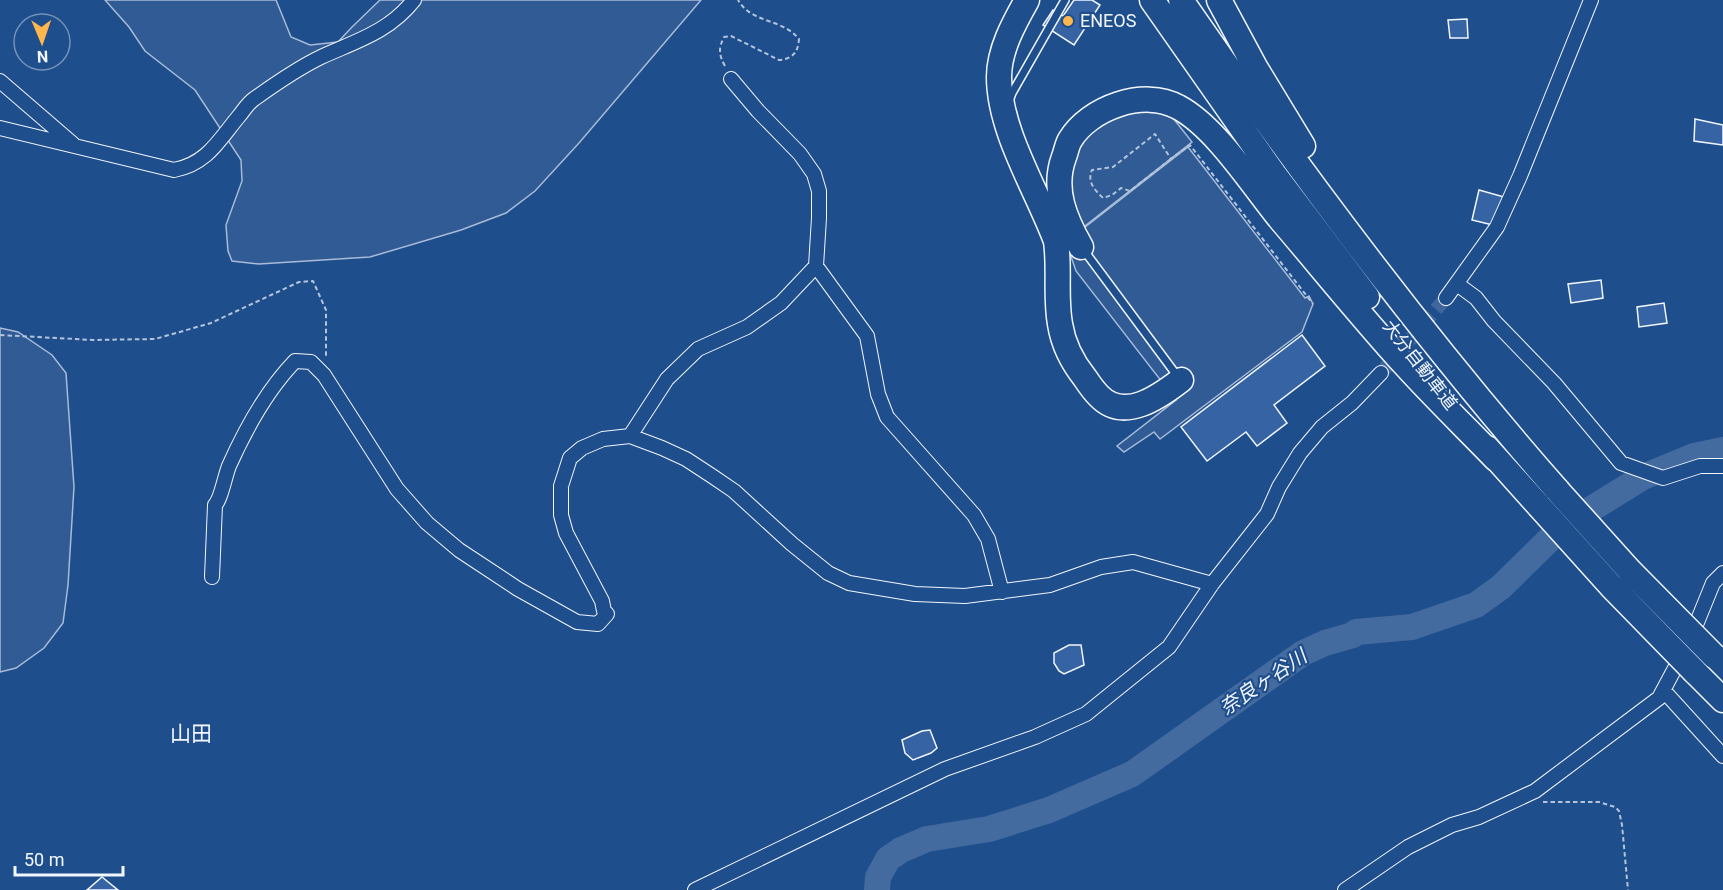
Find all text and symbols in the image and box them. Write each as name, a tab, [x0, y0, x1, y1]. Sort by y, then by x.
place label: ENEOS	[1080, 10, 1137, 31]
north arrow	[12, 12, 72, 72]
marker: ENEOS	[1061, 14, 1075, 28]
text: N	[37, 47, 48, 66]
street label: 大分自動車道	[1379, 316, 1462, 414]
water label: 奈良ヶ谷川	[1215, 643, 1313, 720]
district label: 山田	[170, 722, 212, 746]
scale bar	[15, 839, 123, 877]
text: 50 m	[24, 849, 64, 870]

